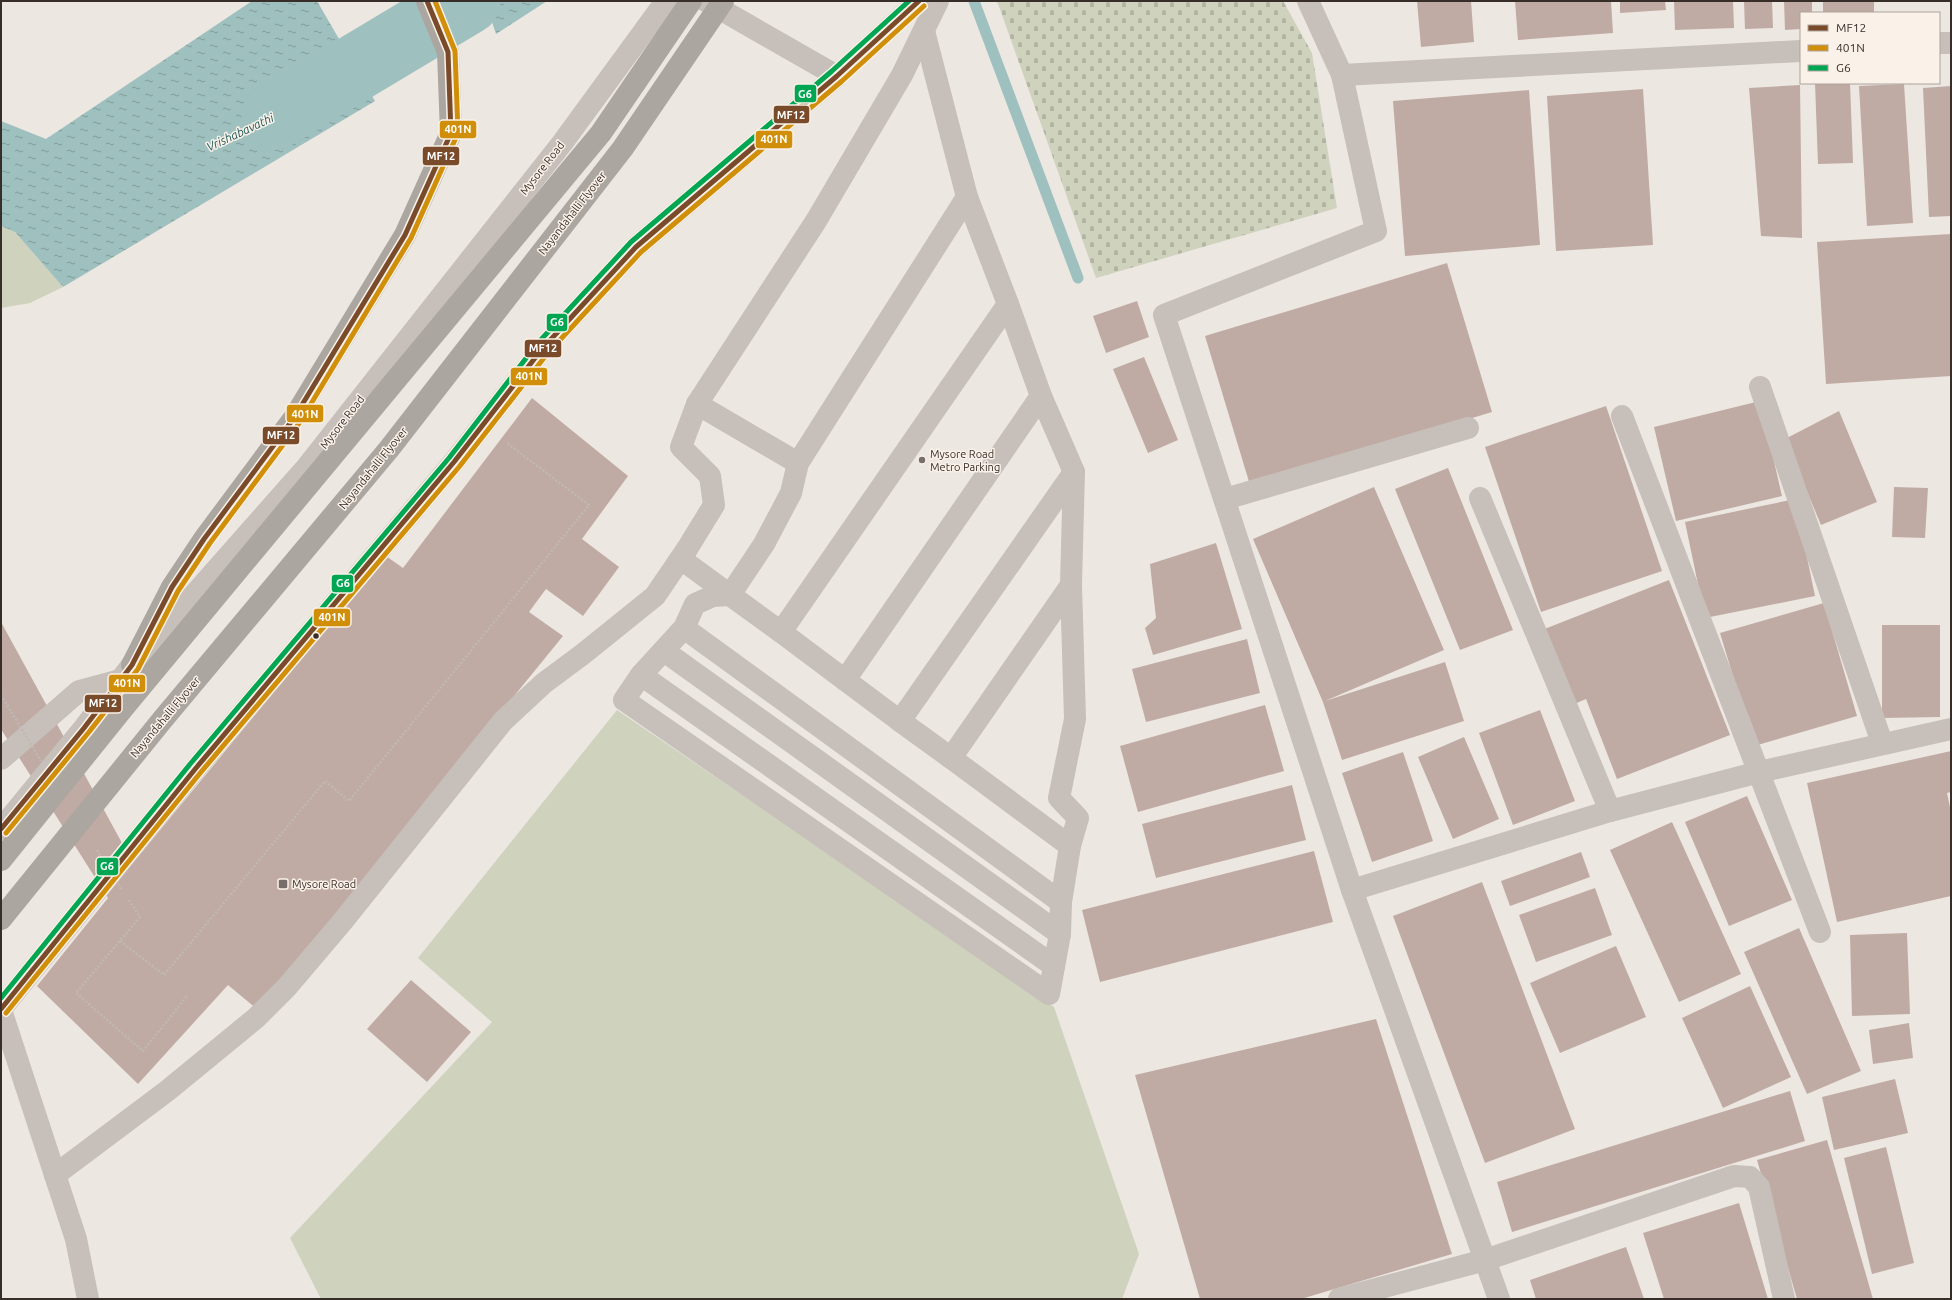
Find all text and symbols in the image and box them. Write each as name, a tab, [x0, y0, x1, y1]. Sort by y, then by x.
legend	[1800, 12, 1940, 84]
text: MF12	[1836, 21, 1866, 34]
text: 401N	[1836, 41, 1865, 54]
text: G6	[1836, 61, 1851, 74]
line badge: G6	[794, 84, 817, 103]
text: G6	[798, 88, 812, 100]
line badge: MF12	[773, 105, 810, 124]
text: MF12	[777, 109, 805, 121]
water label: Vrishabavathi	[204, 110, 277, 153]
line badge: 401N	[439, 120, 477, 139]
text: 401N	[445, 123, 471, 135]
line badge: 401N	[755, 130, 793, 149]
text: 401N	[761, 133, 787, 145]
street label: Mysore Road	[518, 139, 566, 197]
line badge: MF12	[422, 146, 460, 166]
text: MF12	[427, 150, 455, 162]
street label: Nayandahalli Flyover	[536, 169, 609, 257]
line badge: G6	[546, 313, 568, 332]
text: G6	[550, 316, 564, 328]
line badge: MF12	[524, 339, 562, 358]
text: MF12	[529, 342, 557, 354]
line badge: 401N	[510, 367, 548, 386]
text: 401N	[516, 370, 542, 382]
street label: Mysore Road	[318, 393, 366, 451]
line badge: 401N	[286, 404, 324, 423]
text: 401N	[292, 408, 318, 420]
street label: Nayandahalli Flyover	[336, 424, 410, 511]
line badge: MF12	[262, 426, 300, 445]
text: MF12	[267, 429, 295, 441]
place label: Mysore Road Metro Parking	[930, 448, 1000, 473]
marker: Mysore Road Metro Parking	[917, 455, 927, 465]
line badge: G6	[331, 574, 354, 593]
text: G6	[336, 577, 350, 589]
line badge: 401N	[313, 608, 351, 627]
text: 401N	[319, 611, 345, 623]
unlabelled marker	[311, 631, 321, 641]
line badge: 401N	[108, 674, 146, 693]
street label: Nayandahalli Flyover	[128, 674, 203, 760]
text: 401N	[114, 677, 140, 689]
line badge: MF12	[84, 694, 122, 713]
text: MF12	[89, 697, 117, 709]
line badge: G6	[96, 857, 119, 876]
text: G6	[100, 860, 114, 872]
marker: Mysore Road	[277, 878, 289, 890]
place label: Mysore Road	[292, 878, 356, 890]

